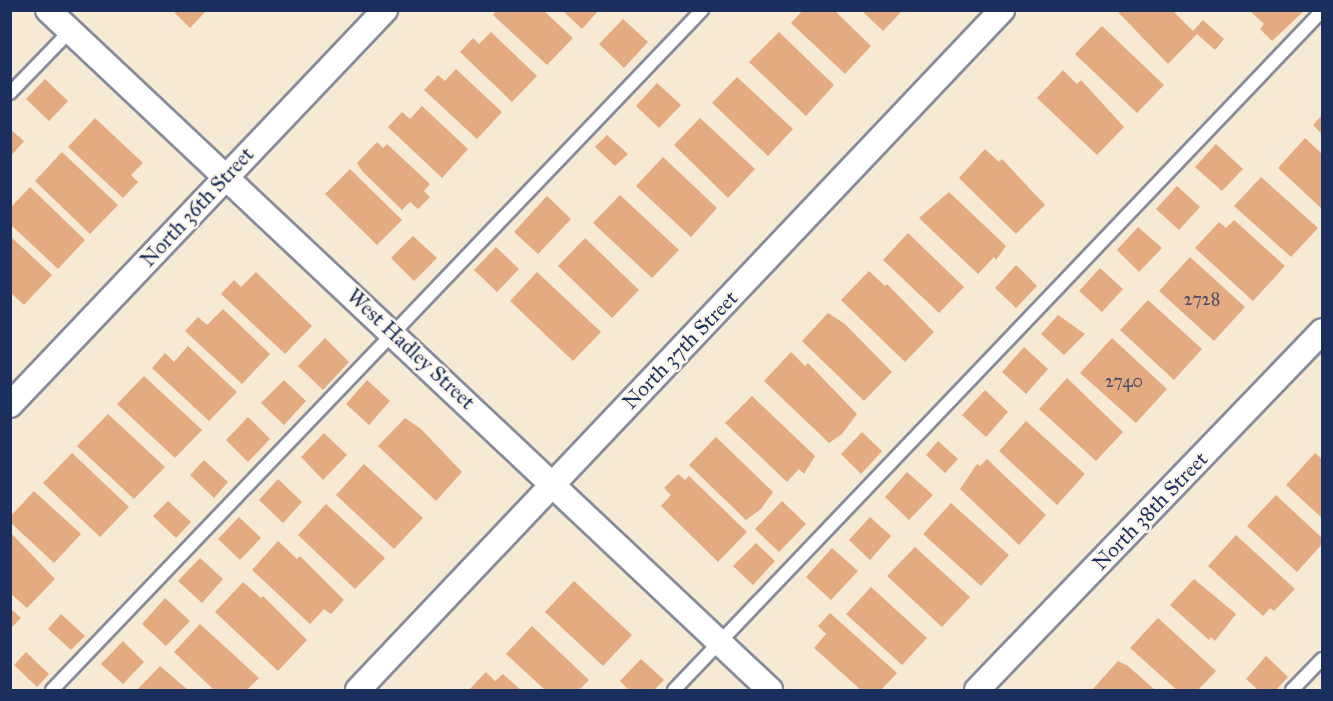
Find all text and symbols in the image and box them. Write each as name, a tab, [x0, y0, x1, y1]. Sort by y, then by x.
street label: North 36th Street	[135, 142, 259, 272]
street label: West Hadley Street	[342, 283, 480, 415]
street label: North 37th Street	[617, 285, 743, 415]
house number: 2728	[1184, 288, 1220, 310]
house number: 2740	[1105, 370, 1143, 392]
street label: North 38th Street	[1087, 447, 1213, 575]

